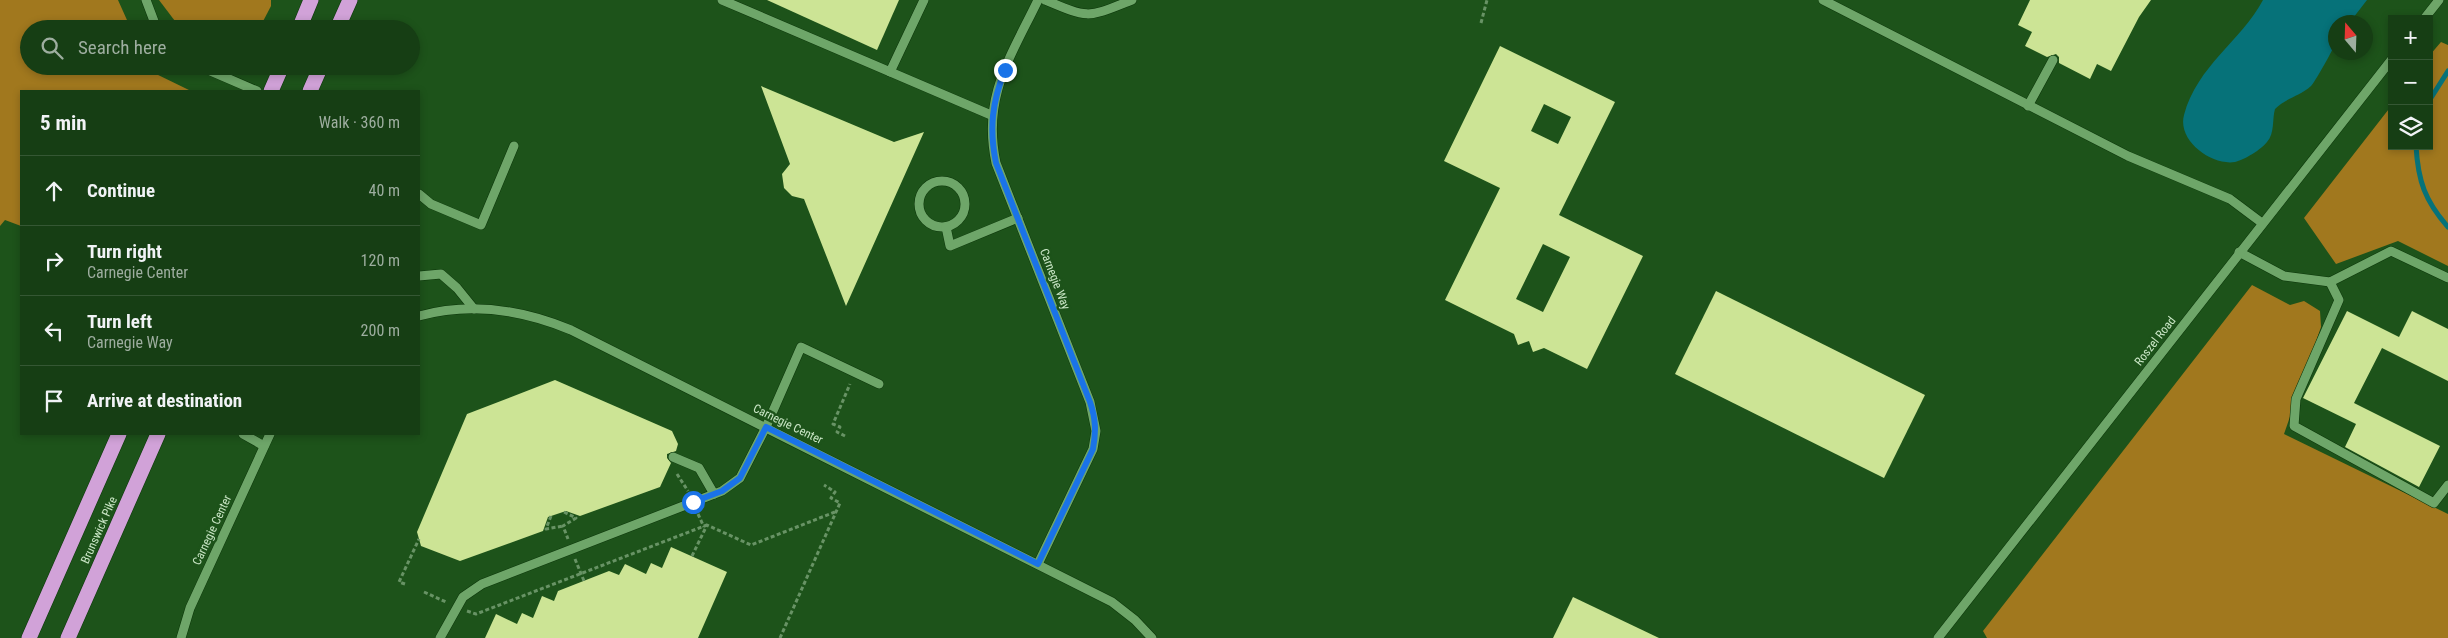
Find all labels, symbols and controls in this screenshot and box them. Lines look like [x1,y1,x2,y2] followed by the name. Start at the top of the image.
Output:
[2328,15,2373,60] north arrow
[2388,15,2433,150] map controls
[2388,15,2433,60] button: +
[20,20,420,75] search box
[38,34,66,62] icon: search
[78,36,166,59] text: Search here
[994,59,1017,82] route end
[2388,60,2433,105] button: −
[2388,105,2433,150] button: layers
[40,111,87,135] text: 5 min
[319,113,400,132] text: Walk · 360 m
[40,177,68,205] icon: ahead
[87,179,155,202] text: Continue
[368,181,400,200] text: 40 m
[87,240,162,263] text: Turn right
[1037,246,1073,312] street label: Carnegie Way
[40,247,68,275] icon: right
[361,251,400,270] text: 120 m
[87,263,188,282] text: Carnegie Center
[87,310,152,333] text: Turn left
[2132,314,2178,368] street label: Roszel Road
[40,317,68,345] icon: left
[361,321,400,340] text: 200 m
[87,333,173,352] text: Carnegie Way
[40,387,68,415] icon: arrive
[87,389,242,412] text: Arrive at destination
[751,401,825,447] street label: Carnegie Center
[682,491,705,514] route start
[190,492,234,567] street label: Carnegie Center
[78,494,120,566] street label: Brunswick Pike

